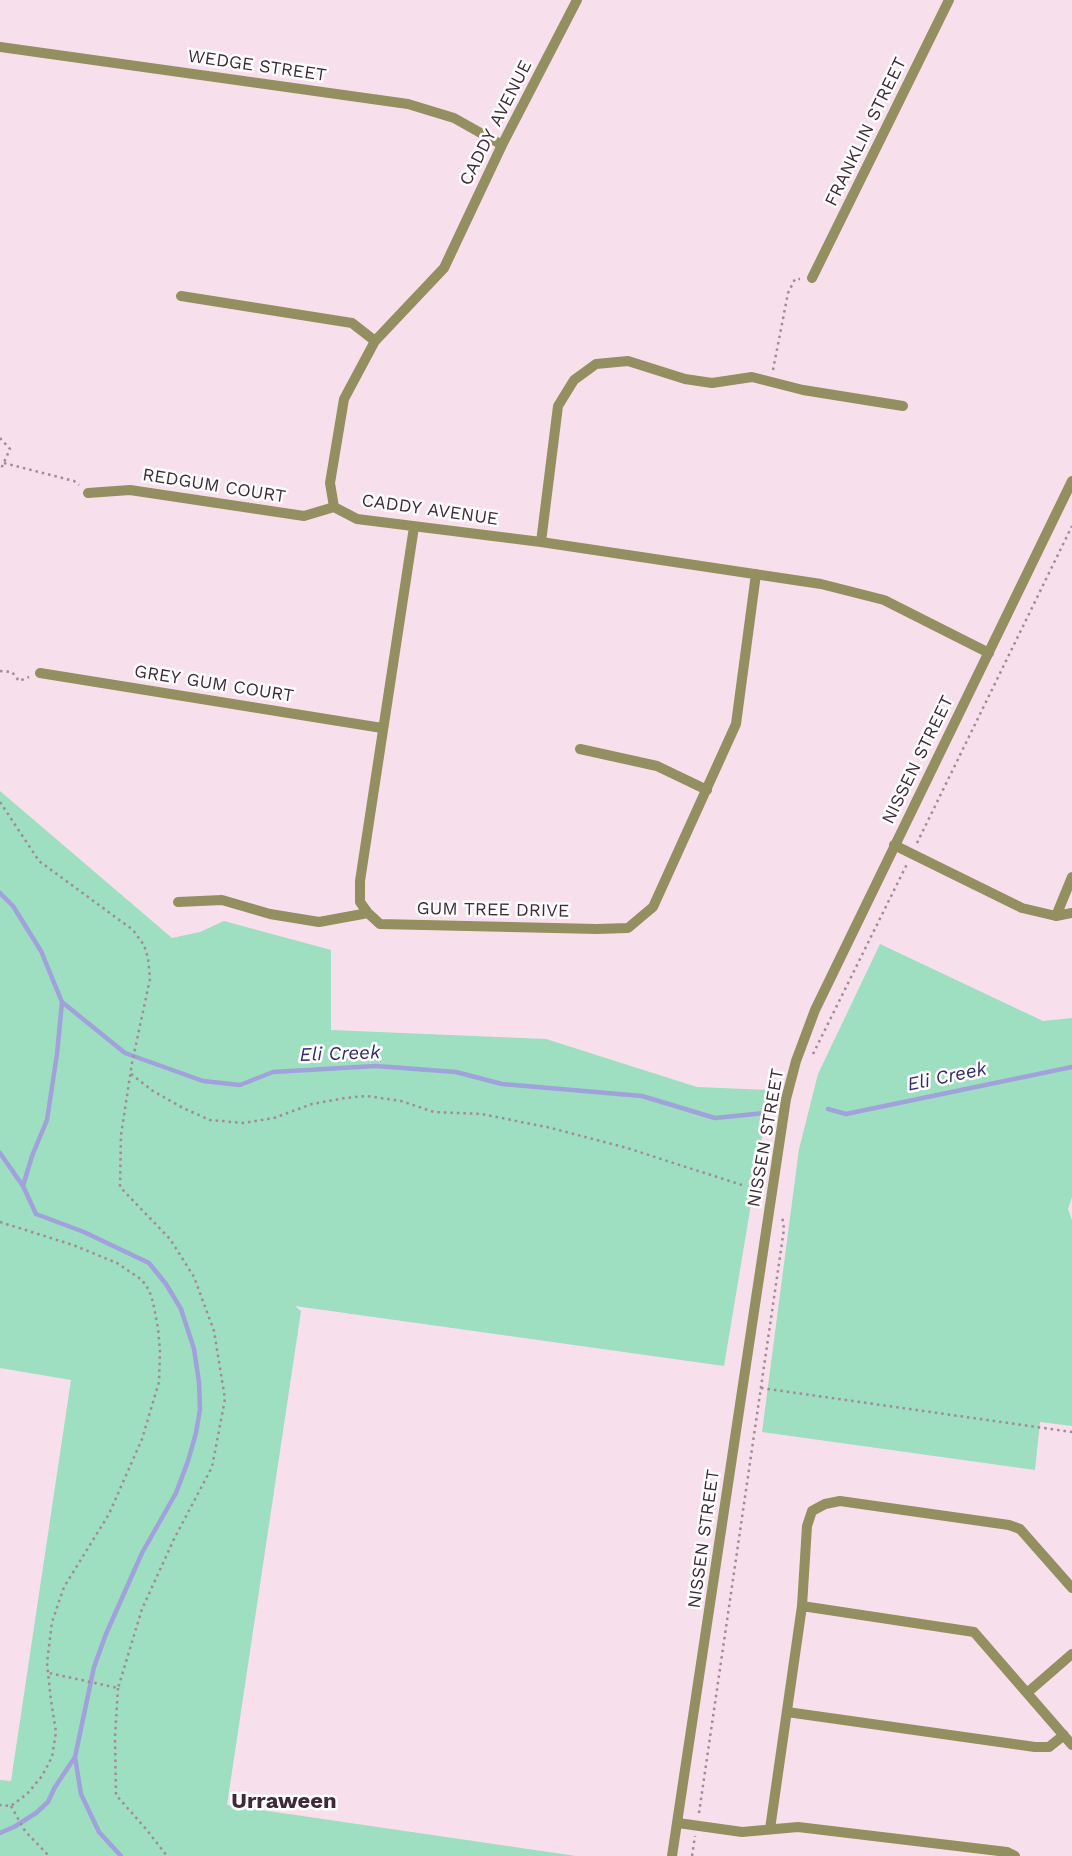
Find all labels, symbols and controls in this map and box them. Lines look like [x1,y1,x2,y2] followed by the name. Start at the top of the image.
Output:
[186,46,328,86] street label: WEDGE STREET
[821,54,911,210] street label: FRANKLIN STREET
[455,57,537,189] street label: CADDY AVENUE
[141,464,287,508] street label: REDGUM COURT
[360,490,500,530] street label: CADDY AVENUE
[133,661,295,707] street label: GREY GUM COURT
[878,692,958,828] street label: NISSEN STREET
[416,898,570,922] street label: GUM TREE DRIVE
[299,1041,381,1067] water label: Eli Creek
[905,1057,989,1097] water label: Eli Creek
[743,1067,789,1209] street label: NISSEN STREET
[684,1468,724,1610] street label: NISSEN STREET
[231,1789,337,1815] district label: Urraween

